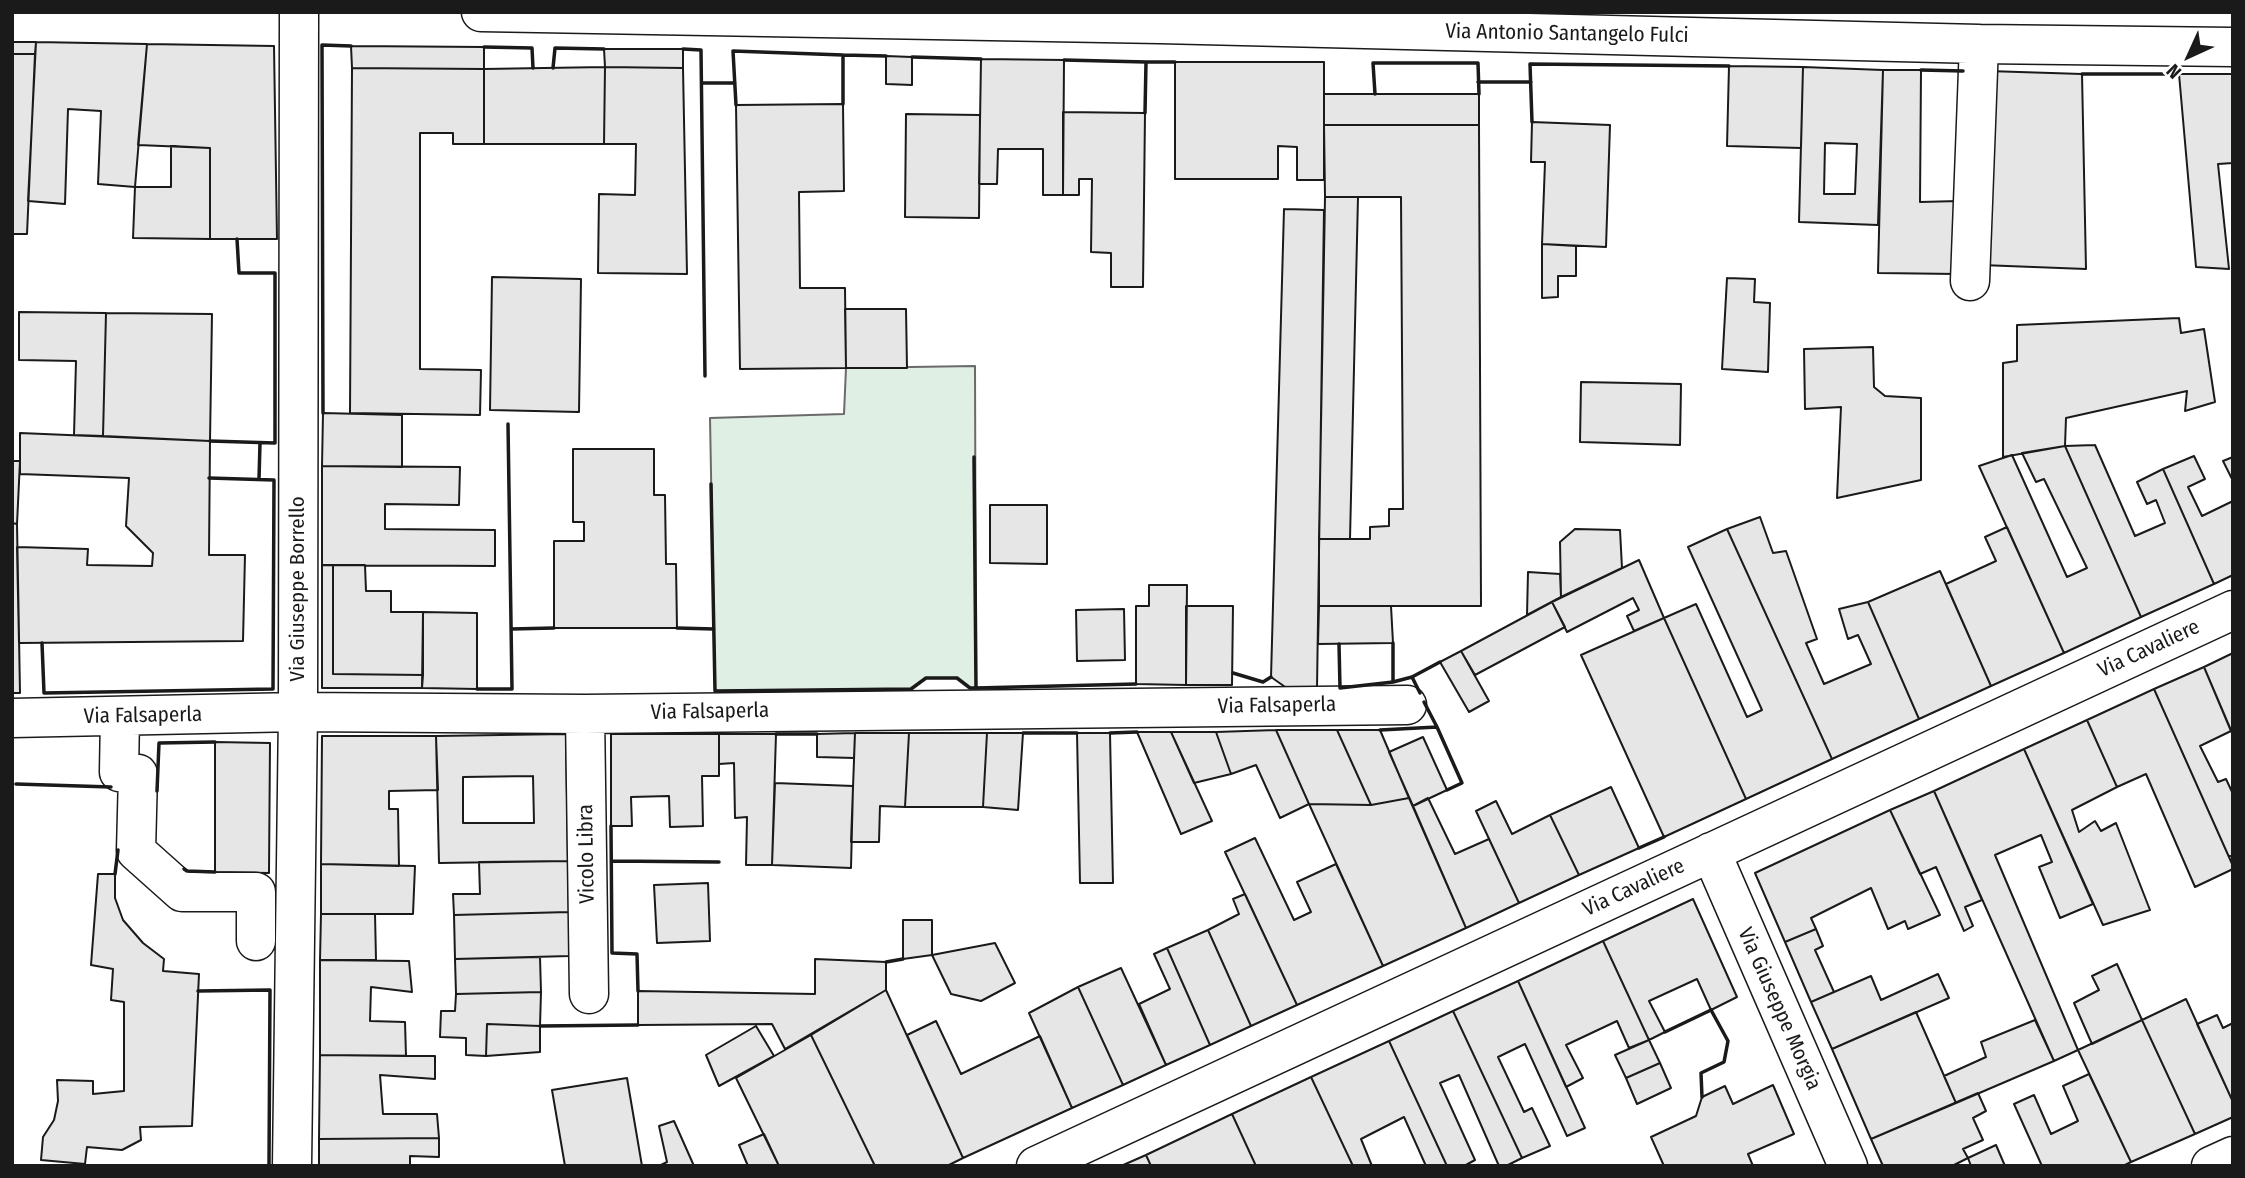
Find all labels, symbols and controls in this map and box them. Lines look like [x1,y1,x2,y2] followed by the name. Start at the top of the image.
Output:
[1445,19,1689,49] street label: Via Antonio Santangelo Fulci
[2154,21,2224,91] north arrow
[2162,59,2186,83] text: N
[285,496,311,682] street label: Via Giuseppe Borrello
[2094,615,2204,683] street label: Via Cavaliere
[1218,692,1336,720] street label: Via Falsaperla
[651,698,769,726] street label: Via Falsaperla
[84,702,202,730] street label: Via Falsaperla
[574,804,600,904] street label: Vicolo Libra
[1579,854,1689,922] street label: Via Cavaliere
[1732,924,1826,1094] street label: Via Giuseppe Morgia

